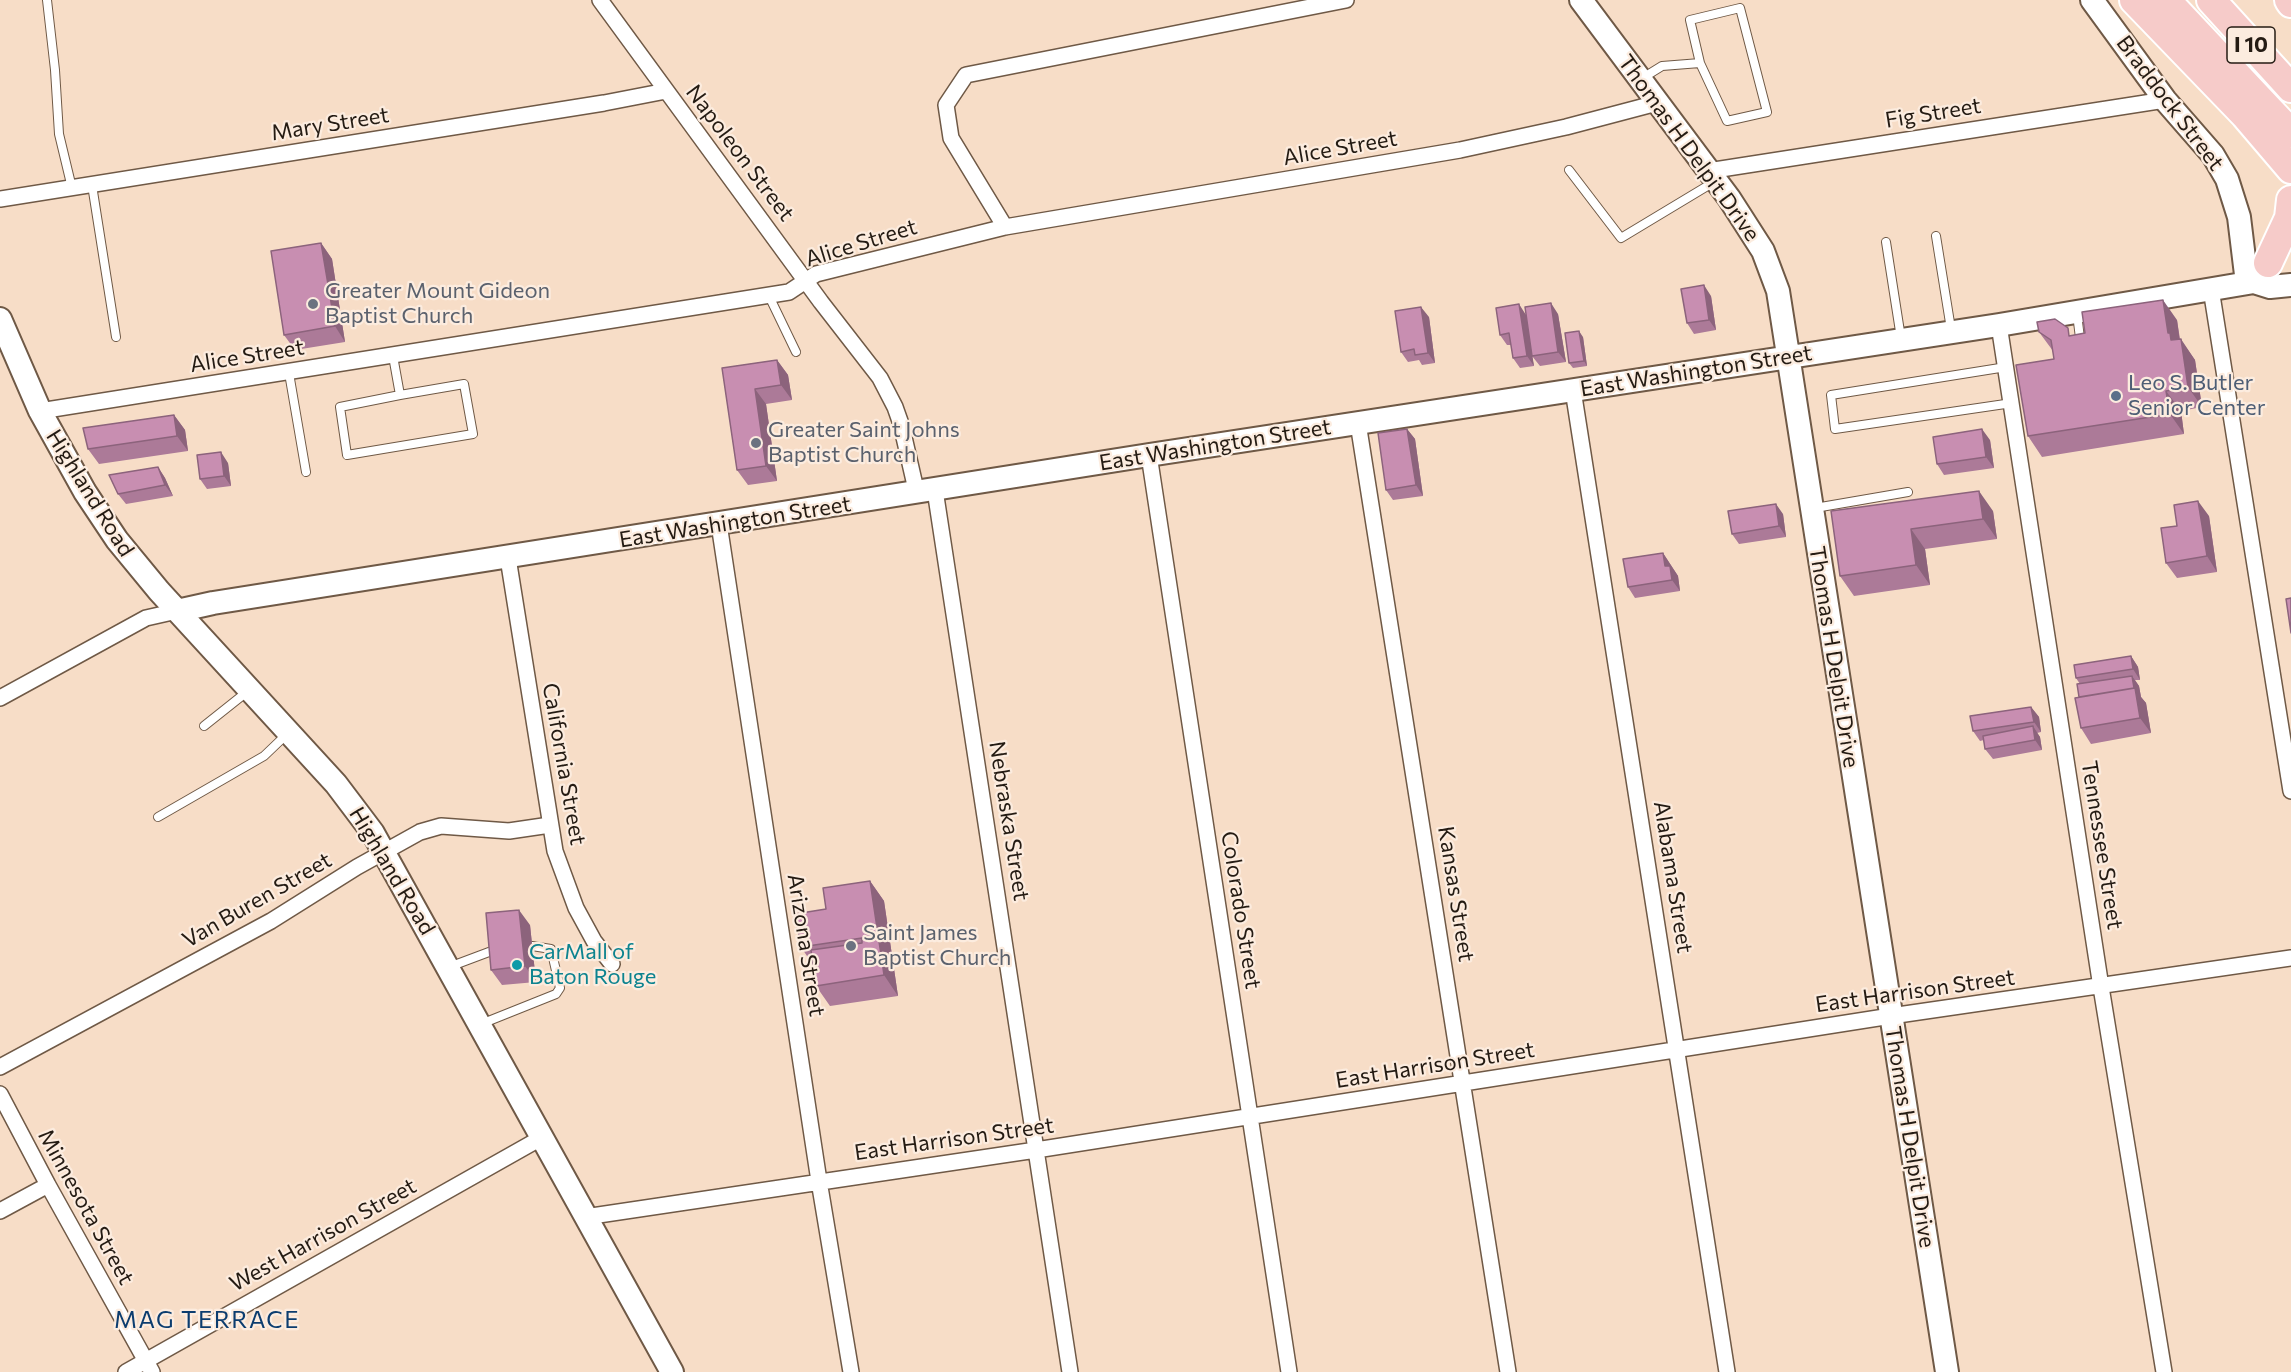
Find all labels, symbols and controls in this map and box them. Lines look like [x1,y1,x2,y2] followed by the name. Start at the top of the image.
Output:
[2227,27,2275,63] road number: I 10
[2111,30,2229,176] street label: Braddock Street
[1613,50,1765,246] street label: Thomas H Delpit Drive
[680,80,800,226] street label: Napoleon Street
[1883,92,1983,134] street label: Fig Street
[269,102,391,146] street label: Mary Street
[1281,125,1399,171] street label: Alice Street
[802,214,920,272] street label: Alice Street
[325,278,550,330] place label: Greater Mount Gideon Baptist Church
[306,297,320,311] marker: Greater Mount Gideon Baptist Church
[188,334,306,378] street label: Alice Street
[1578,340,1814,402] street label: East Washington Street
[2128,370,2265,422] place label: Leo S. Butler Senior Center
[2109,389,2123,403] marker: Leo S. Butler Senior Center
[1097,414,1333,476] street label: East Washington Street
[768,417,960,469] place label: Greater Saint Johns Baptist Church
[40,425,140,561] street label: Highland Road
[749,436,763,450] marker: Greater Saint Johns Baptist Church
[617,491,853,553] street label: East Washington Street
[1803,544,1865,770] street label: Thomas H Delpit Drive
[537,681,591,847] street label: California Street
[983,739,1035,903] street label: Nebraska Street
[2076,759,2128,931] street label: Tennessee Street
[1648,799,1698,955] street label: Alabama Street
[343,802,441,940] street label: Highland Road
[1432,824,1480,964] street label: Kansas Street
[1216,829,1266,991] street label: Colorado Street
[178,847,336,953] street label: Van Buren Street
[782,872,830,1018] street label: Arizona Street
[863,920,1011,972] place label: Saint James Baptist Church
[529,939,656,990] place label: CarMall of Baton Rouge
[844,939,858,953] marker: Saint James Baptist Church
[510,958,524,972] marker: CarMall of Baton Rouge
[1814,964,2016,1018] street label: East Harrison Street
[1879,1024,1941,1250] street label: Thomas H Delpit Drive
[1334,1036,1536,1094] street label: East Harrison Street
[853,1112,1055,1166] street label: East Harrison Street
[32,1125,140,1289] street label: Minnesota Street
[225,1173,421,1297] street label: West Harrison Street
[114,1306,300,1334] district label: MAG TERRACE

